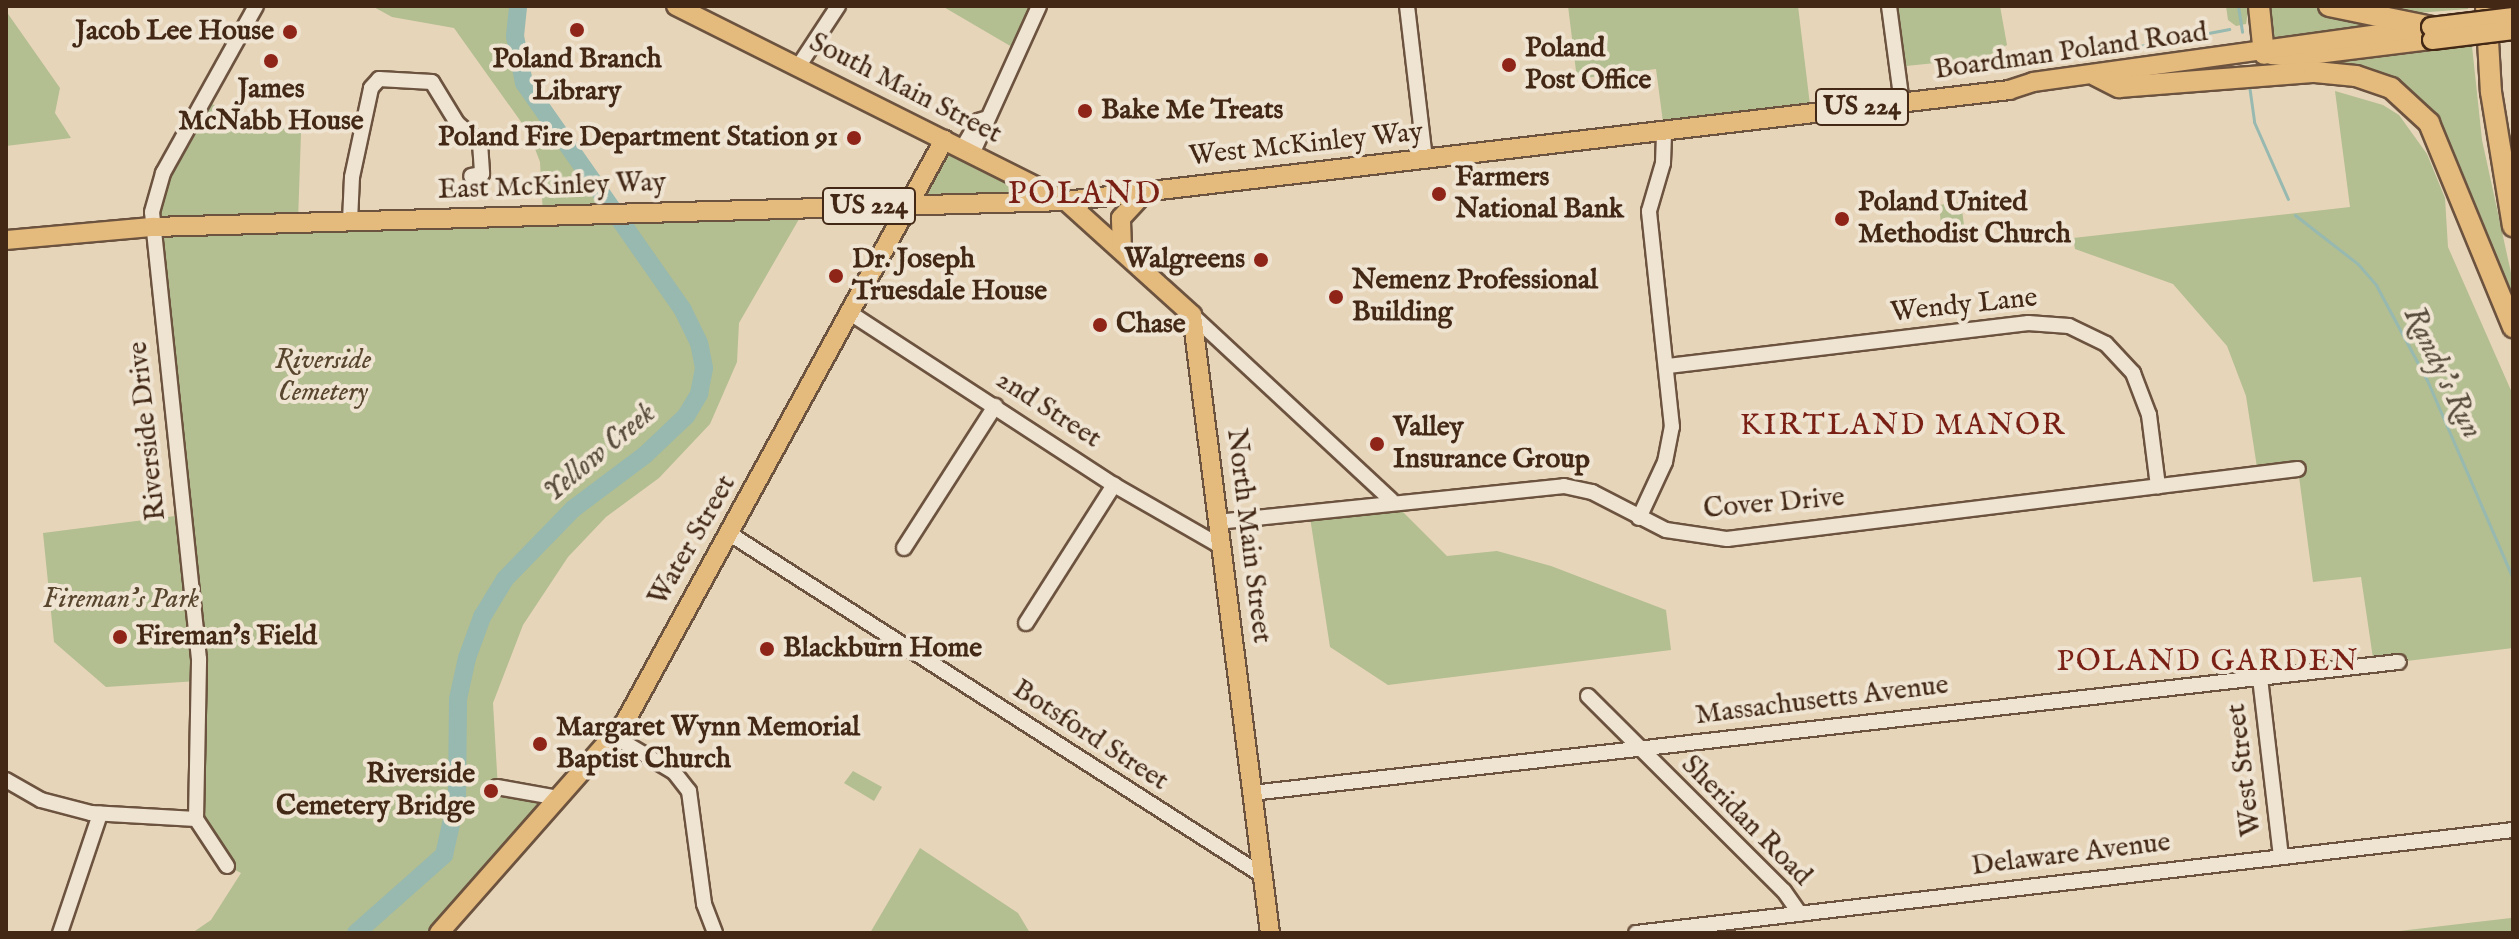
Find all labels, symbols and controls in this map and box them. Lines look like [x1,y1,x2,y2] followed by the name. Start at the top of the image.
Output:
[75,15,274,49] place label: Jacob Lee House
[1932,16,2210,88] street label: Boardman Poland Road
[568,21,586,39] marker: Poland Branch Library
[281,23,299,41] marker: Jacob Lee House
[803,26,1007,152] street label: South Main Street
[1525,32,1651,98] place label: Poland Post Office
[492,43,662,109] place label: Poland Branch Library
[262,52,280,70] marker: James McNabb House
[1500,56,1518,74] marker: Poland Post Office
[178,73,364,139] place label: James McNabb House
[1814,85,1910,129] road number: US 224
[1101,94,1283,128] place label: Bake Me Treats
[1076,102,1094,120] marker: Bake Me Treats
[1187,116,1425,174] street label: West McKinley Way
[438,121,838,155] place label: Poland Fire Department Station 91
[845,129,863,147] marker: Poland Fire Department Station 91
[1455,161,1624,227] place label: Farmers National Bank
[437,166,667,208] street label: East McKinley Way
[1008,176,1162,214] district label: POLAND
[821,184,917,228] road number: US 224
[1430,185,1448,203] marker: Farmers National Bank
[1858,186,2071,252] place label: Poland United Methodist Church
[1833,210,1851,228] marker: Poland United Methodist Church
[852,243,1047,309] place label: Dr. Joseph Truesdale House
[1124,243,1245,277] place label: Walgreens
[1252,251,1270,269] marker: Walgreens
[1352,264,1598,330] place label: Nemenz Professional Building
[827,267,845,285] marker: Dr. Joseph Truesdale House
[1889,282,2039,330] street label: Wendy Lane
[1327,288,1345,306] marker: Nemenz Professional Building
[2395,301,2489,445] water label: Randy's Run
[1116,308,1186,342] place label: Chase
[1091,316,1109,334] marker: Chase
[122,340,174,522] street label: Riverside Drive
[275,344,371,410] park label: Riverside Cemetery
[989,364,1107,456] street label: 2nd Street
[537,396,663,510] water label: Yellow Creek
[1740,408,2066,444] district label: KIRTLAND MANOR
[1393,411,1590,477] place label: Valley Insurance Group
[1218,427,1278,645] street label: North Main Street
[1368,435,1386,453] marker: Valley Insurance Group
[642,470,744,612] street label: Water Street
[1702,481,1846,527] street label: Cover Drive
[43,583,199,617] park label: Fireman's Park
[136,620,317,654] place label: Fireman's Field
[111,628,129,646] marker: Fireman's Field
[783,632,982,666] place label: Blackburn Home
[758,640,776,658] marker: Blackburn Home
[2056,644,2360,680] district label: POLAND GARDEN
[1693,669,1951,733] street label: Massachusetts Avenue
[1006,673,1174,799] street label: Botsford Street
[2220,702,2270,838] street label: West Street
[556,711,860,777] place label: Margaret Wynn Memorial Baptist Church
[531,735,549,753] marker: Margaret Wynn Memorial Baptist Church
[1674,749,1818,893] street label: Sheridan Road
[276,758,475,824] place label: Riverside Cemetery Bridge
[482,782,500,800] marker: Riverside Cemetery Bridge
[1970,826,2172,884] street label: Delaware Avenue

